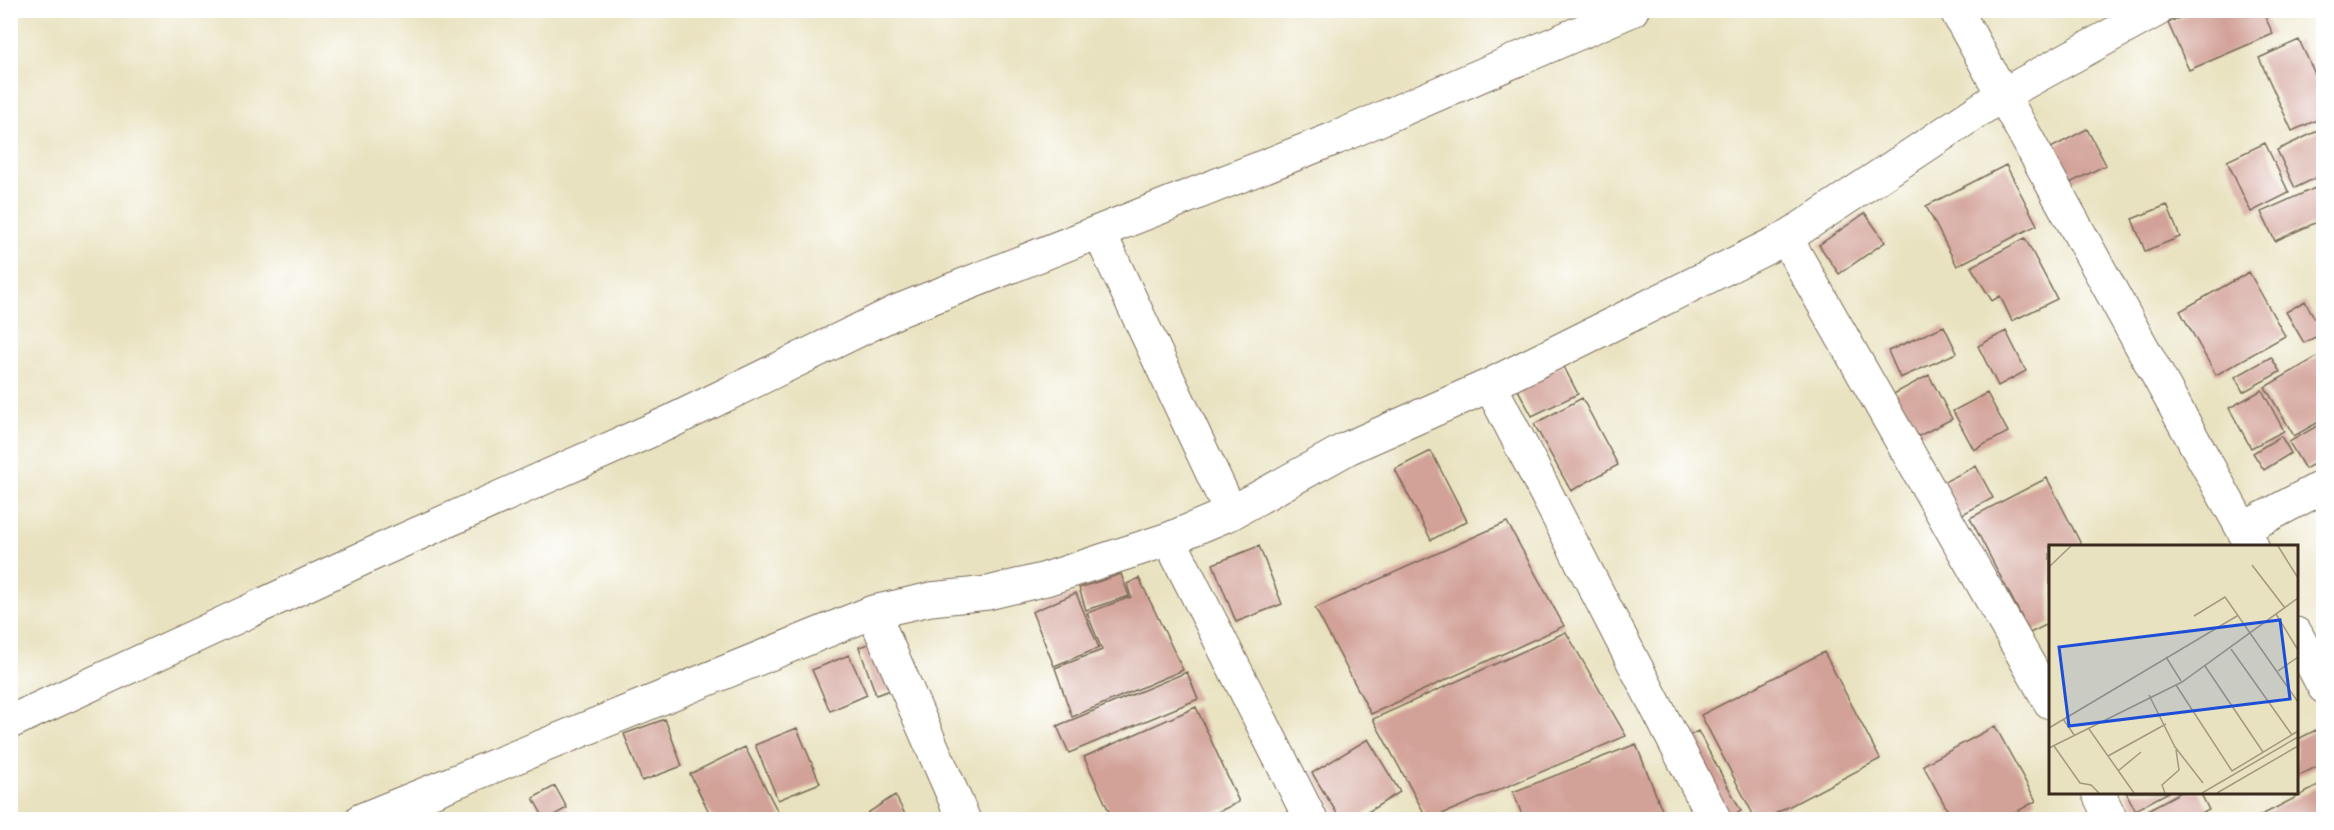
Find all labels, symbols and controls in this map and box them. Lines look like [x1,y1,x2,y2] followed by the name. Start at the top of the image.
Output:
[2049,545,2298,794] inset map

